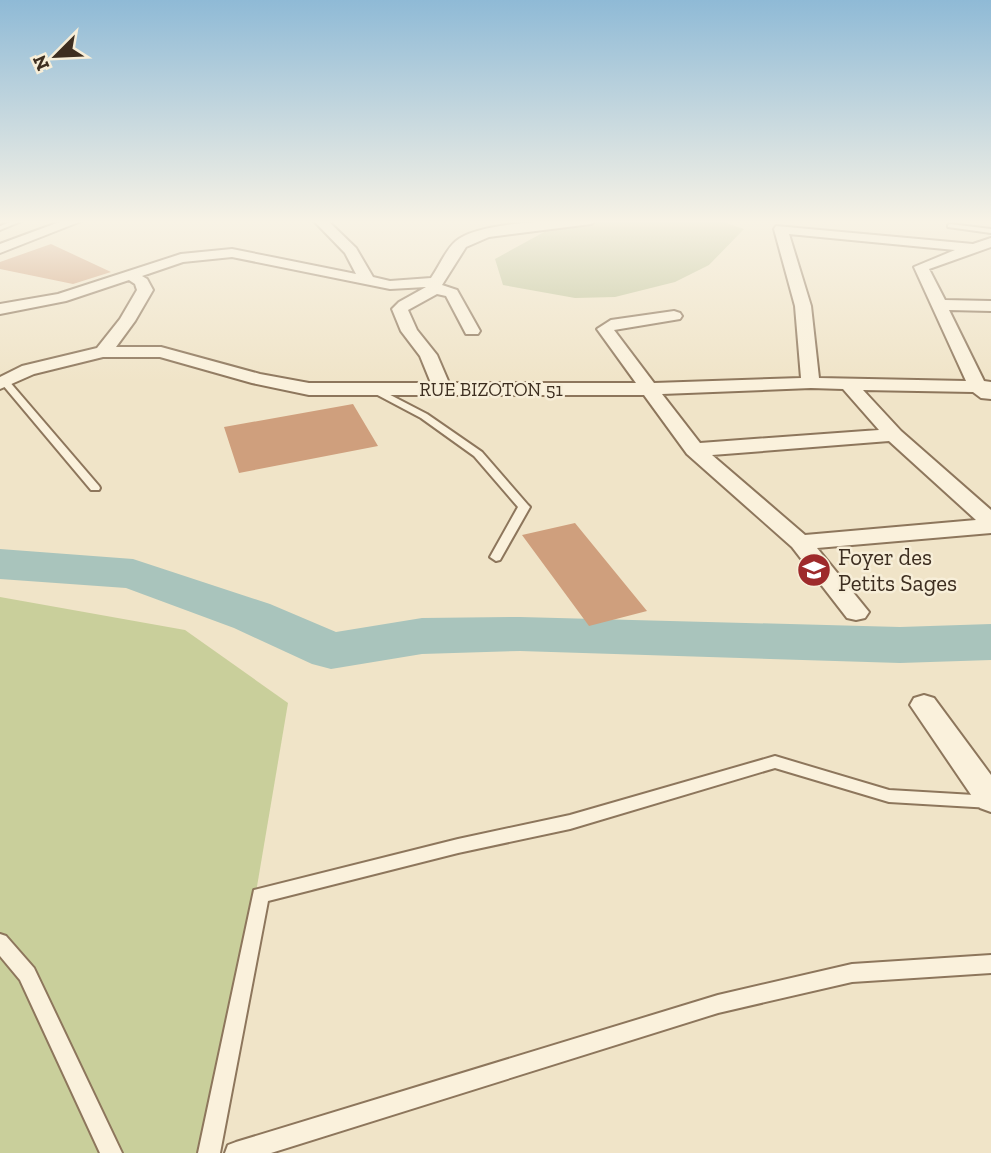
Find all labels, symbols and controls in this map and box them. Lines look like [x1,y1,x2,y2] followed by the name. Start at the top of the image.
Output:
[21,21,91,91] north arrow
[27,51,54,74] text: N
[419,378,563,401] street label: RUE BIZOTON 51
[838,543,957,597] place label: Foyer des Petits Sages
[795,551,833,589] school or university icon: Foyer des Petits Sages

